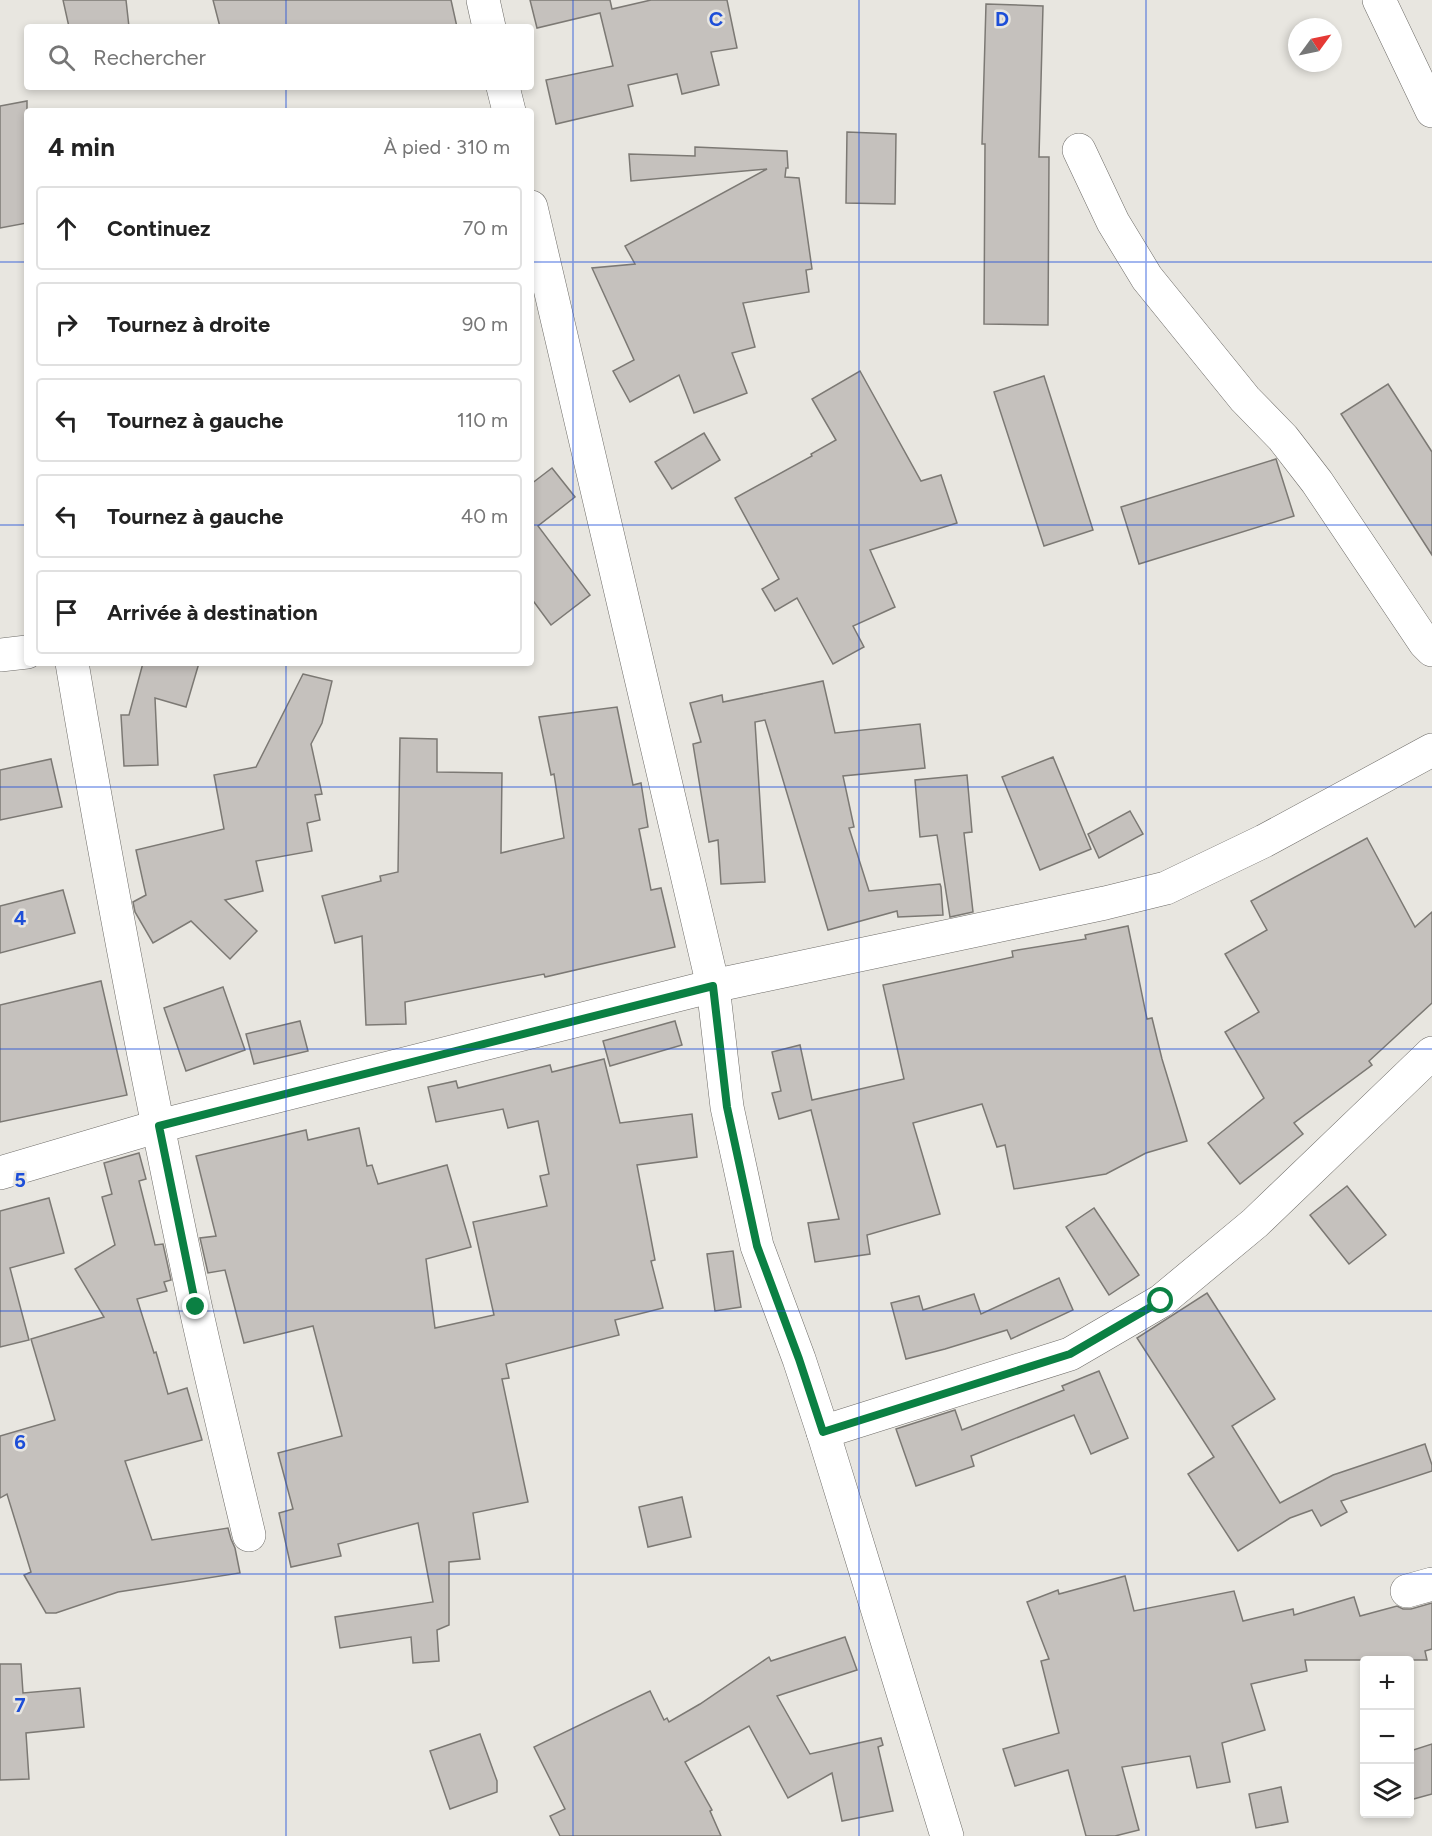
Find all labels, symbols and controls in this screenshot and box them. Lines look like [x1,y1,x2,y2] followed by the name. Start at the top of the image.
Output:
[709,7,723,31] text: C
[995,7,1009,31] text: D
[1288,18,1342,72] north arrow
[24,24,534,90] search box
[45,41,78,74] icon: search
[93,44,206,71] text: Rechercher
[48,131,115,163] text: 4 min
[384,135,510,159] text: À pied · 310 m
[50,212,83,245] icon: ahead
[107,215,211,242] text: Continuez
[462,216,508,240] text: 70 m
[50,308,83,341] icon: right
[107,311,270,338] text: Tournez à droite
[462,312,508,336] text: 90 m
[50,404,83,437] icon: left
[107,407,283,434] text: Tournez à gauche
[457,408,508,432] text: 110 m
[50,500,83,533] icon: left
[107,503,283,530] text: Tournez à gauche
[461,504,508,528] text: 40 m
[50,596,83,629] icon: arrive
[107,599,318,626] text: Arrivée à destination
[14,906,27,930] text: 4
[14,1168,26,1192] text: 5
[1147,1287,1173,1313] route start
[182,1293,208,1319] route end
[14,1430,26,1454] text: 6
[1360,1656,1414,1818] map controls
[1360,1656,1414,1710] button: +
[14,1693,26,1717] text: 7
[1360,1710,1414,1764] button: −
[1360,1764,1414,1818] button: layers

